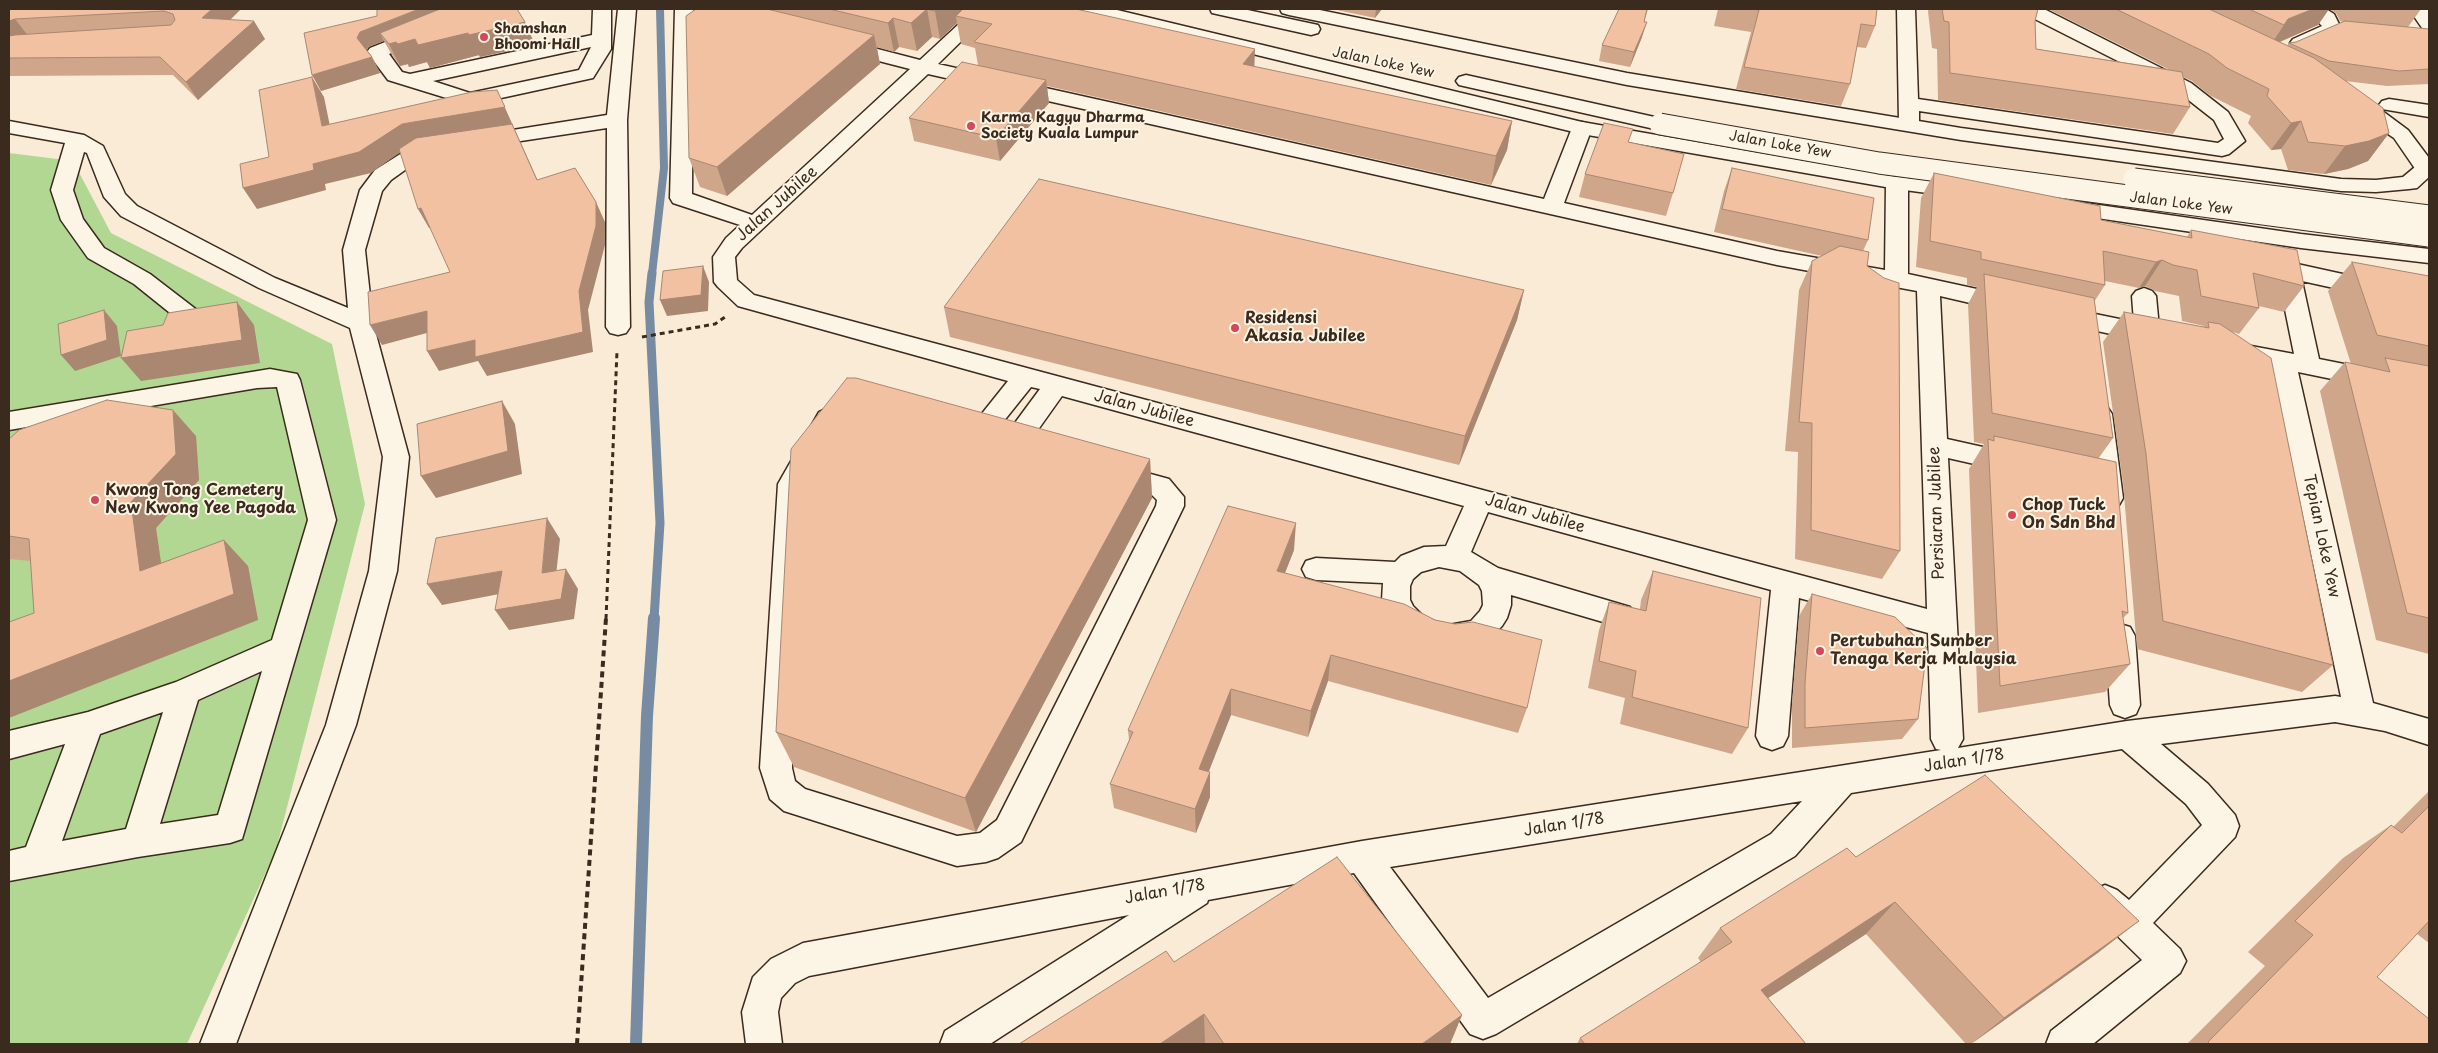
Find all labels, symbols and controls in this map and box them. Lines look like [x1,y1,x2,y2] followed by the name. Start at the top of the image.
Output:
[494,21,580,54] place label: Shamshan Bhoomi Hall
[478,31,490,43] marker: Shamshan Bhoomi Hall
[1331,44,1435,82] street label: Jalan Loke Yew
[981,110,1145,142] place label: Karma Kagyu Dharma Society Kuala Lumpur
[965,120,977,132] marker: Karma Kagyu Dharma Society Kuala Lumpur
[1728,128,1832,162] street label: Jalan Loke Yew
[732,162,822,246] street label: Jalan Jubilee
[2129,189,2233,219] street label: Jalan Loke Yew
[1245,309,1365,347] place label: Residensi Akasia Jubilee
[1229,322,1241,334] marker: Residensi Akasia Jubilee
[1092,386,1196,432] street label: Jalan Jubilee
[1925,446,1949,580] street label: Persiaran Jubilee
[2299,473,2343,599] street label: Tepian Loke Yew
[105,481,296,519] place label: Kwong Tong Cemetery New Kwong Yee Pagoda
[1483,491,1587,537] street label: Jalan Jubilee
[89,494,101,506] marker: Kwong Tong Cemetery New Kwong Yee Pagoda
[2022,496,2115,534] place label: Chop Tuck On Sdn Bhd
[2006,509,2018,521] marker: Chop Tuck On Sdn Bhd
[1830,632,2017,670] place label: Pertubuhan Sumber Tenaga Kerja Malaysia
[1814,645,1826,657] marker: Pertubuhan Sumber Tenaga Kerja Malaysia
[1922,745,2006,777] street label: Jalan 1/78
[1522,809,1606,841] street label: Jalan 1/78
[1123,875,1207,909] street label: Jalan 1/78

